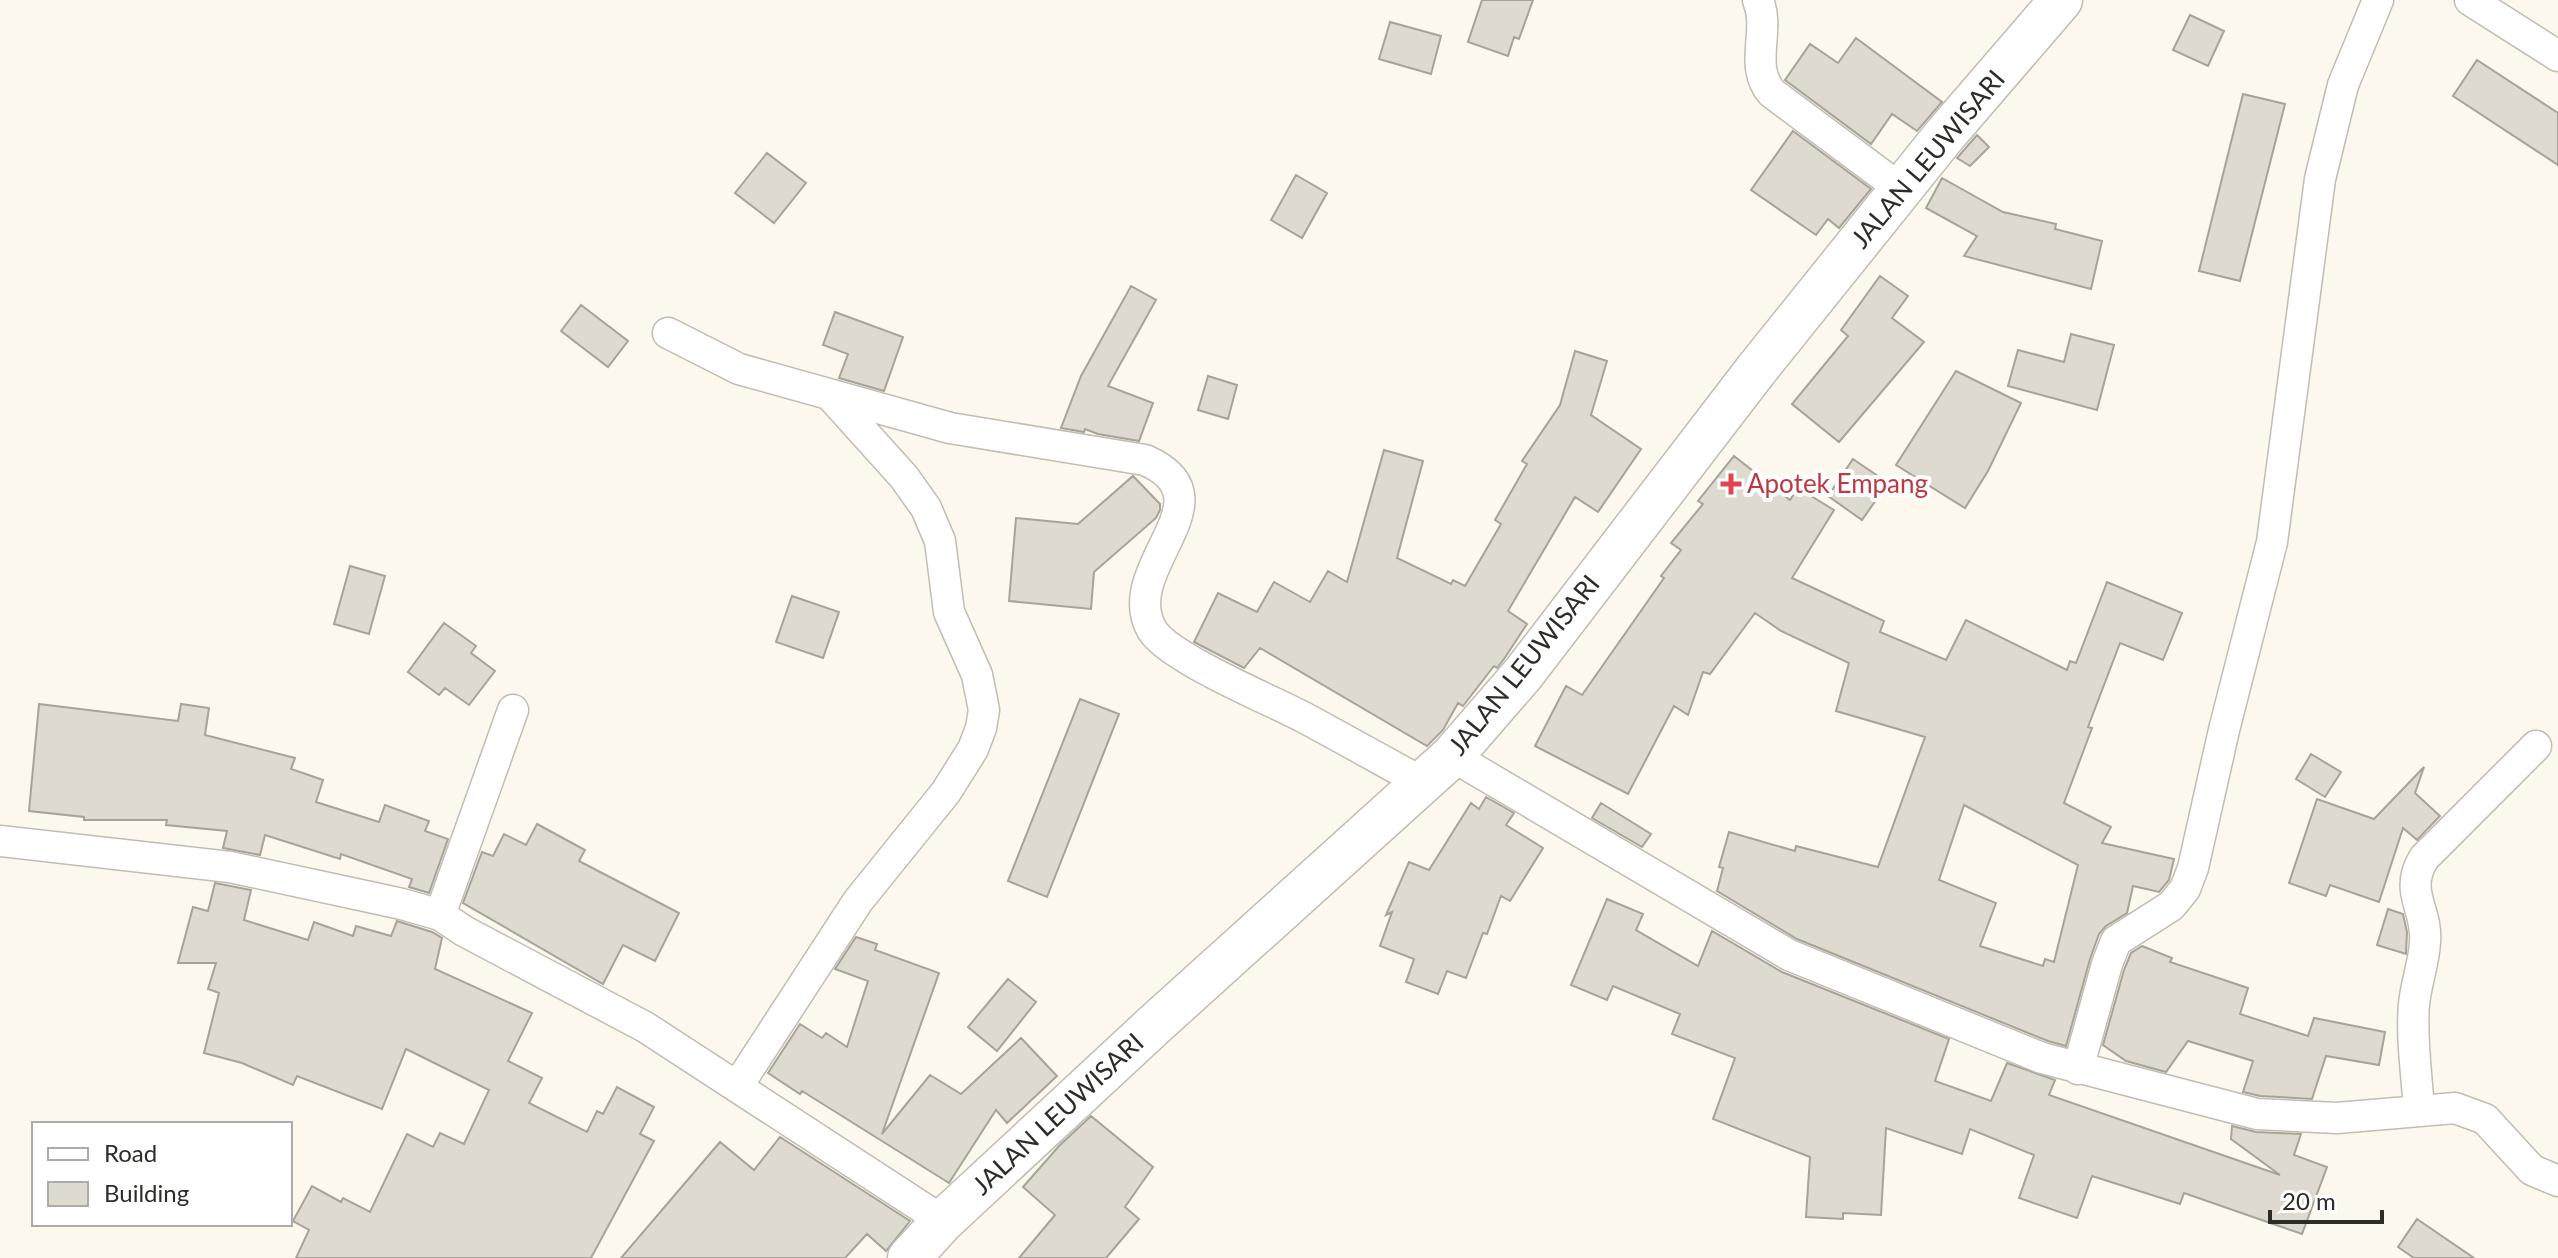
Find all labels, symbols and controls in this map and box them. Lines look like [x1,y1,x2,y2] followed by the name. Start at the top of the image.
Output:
[1843,63,2011,254] street label: JALAN LEUWISARI
[1747,467,1928,499] place label: Apotek Empang
[1722,475,1740,493] marker: Apotek Empang
[1441,568,1606,761] street label: JALAN LEUWISARI
[965,1026,1150,1201] street label: JALAN LEUWISARI
[32,1122,292,1226] legend
[104,1138,157,1167] text: Road
[2270,1174,2382,1224] scale bar
[104,1178,189,1207] text: Building
[2282,1186,2336,1215] text: 20 m

